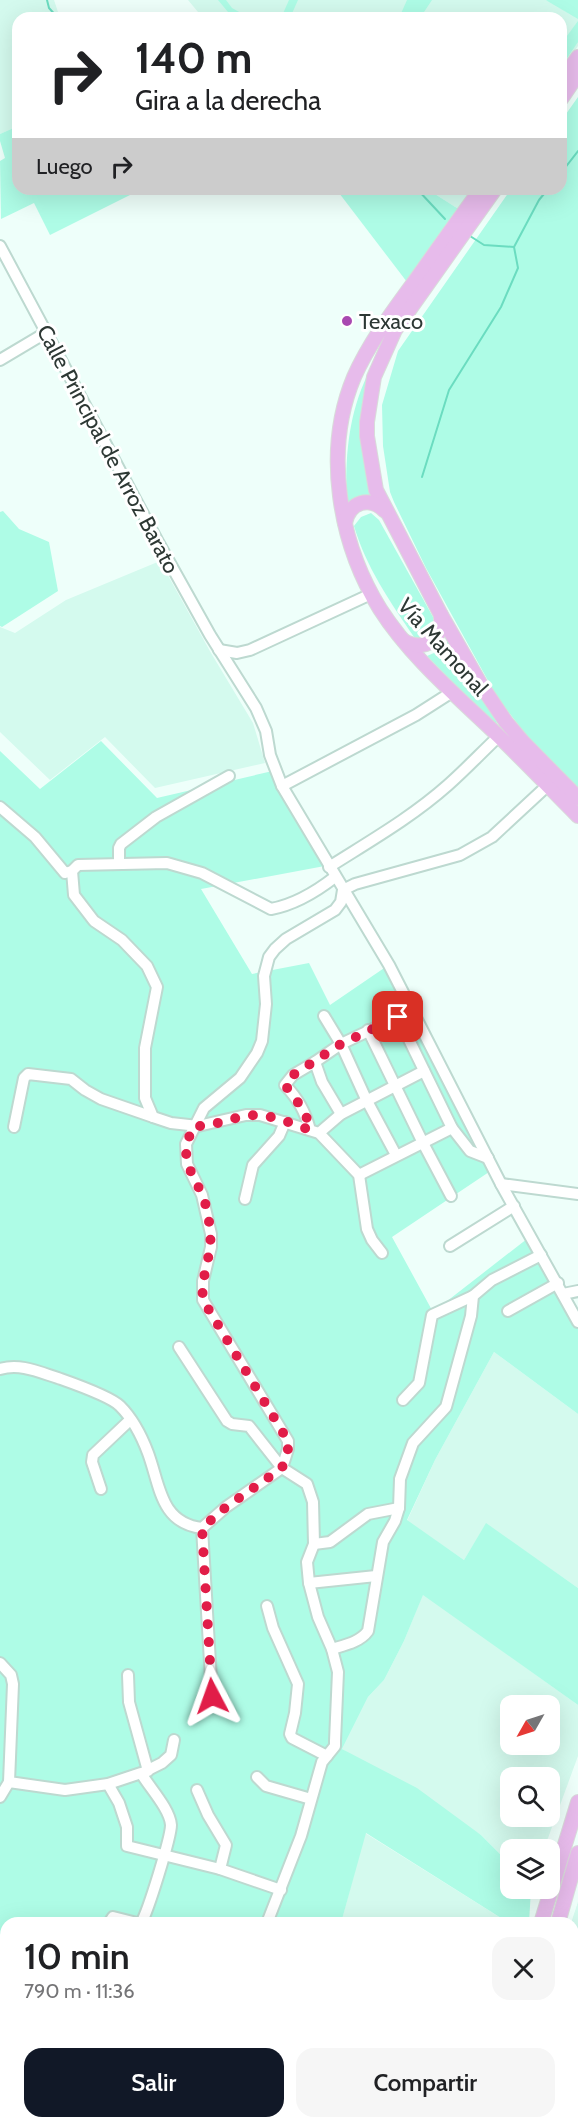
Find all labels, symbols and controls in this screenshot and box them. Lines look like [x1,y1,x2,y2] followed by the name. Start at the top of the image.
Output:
[135,32,252,84] text: 140 m
[36,36,114,114] icon: right
[135,84,321,117] text: Gira a la derecha
[105,150,138,183] icon: right
[36,153,93,180] text: Luego
[359,308,423,335] place label: Texaco
[340,314,354,328] marker: Texaco
[31,320,185,578] street label: Calle Principal de Arroz Barato
[392,593,494,702] street label: Vía Mamonal
[372,991,423,1042] pin
[381,1000,414,1033] icon: arrive
[180,1664,244,1728] position arrow
[500,1695,560,1755] north arrow
[500,1695,560,1899] map controls
[500,1767,560,1827] button: search
[500,1839,560,1899] button: layers
[24,1934,130,1978] text: 10 min
[492,1937,555,2000] button: close
[24,1979,135,2003] text: 790 m · 11:36
[24,2048,284,2117] button: Salir
[296,2048,555,2117] button: Compartir

